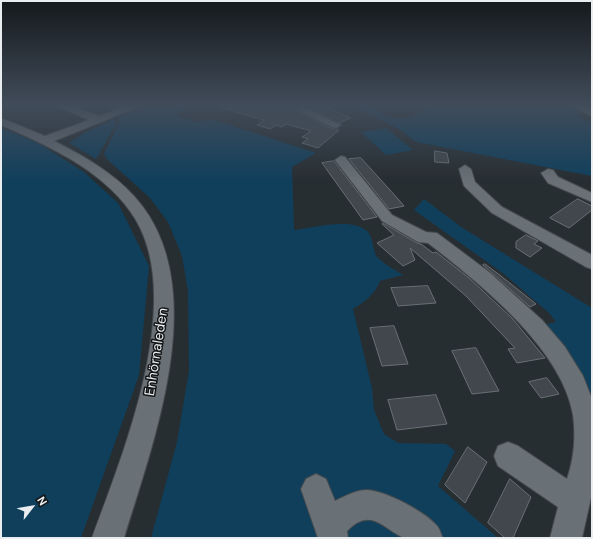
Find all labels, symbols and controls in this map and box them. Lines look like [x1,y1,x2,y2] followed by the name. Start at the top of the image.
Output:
[142,307,172,397] street label: Enhörnaleden
[12,487,52,527] north arrow
[34,494,50,508] text: N

